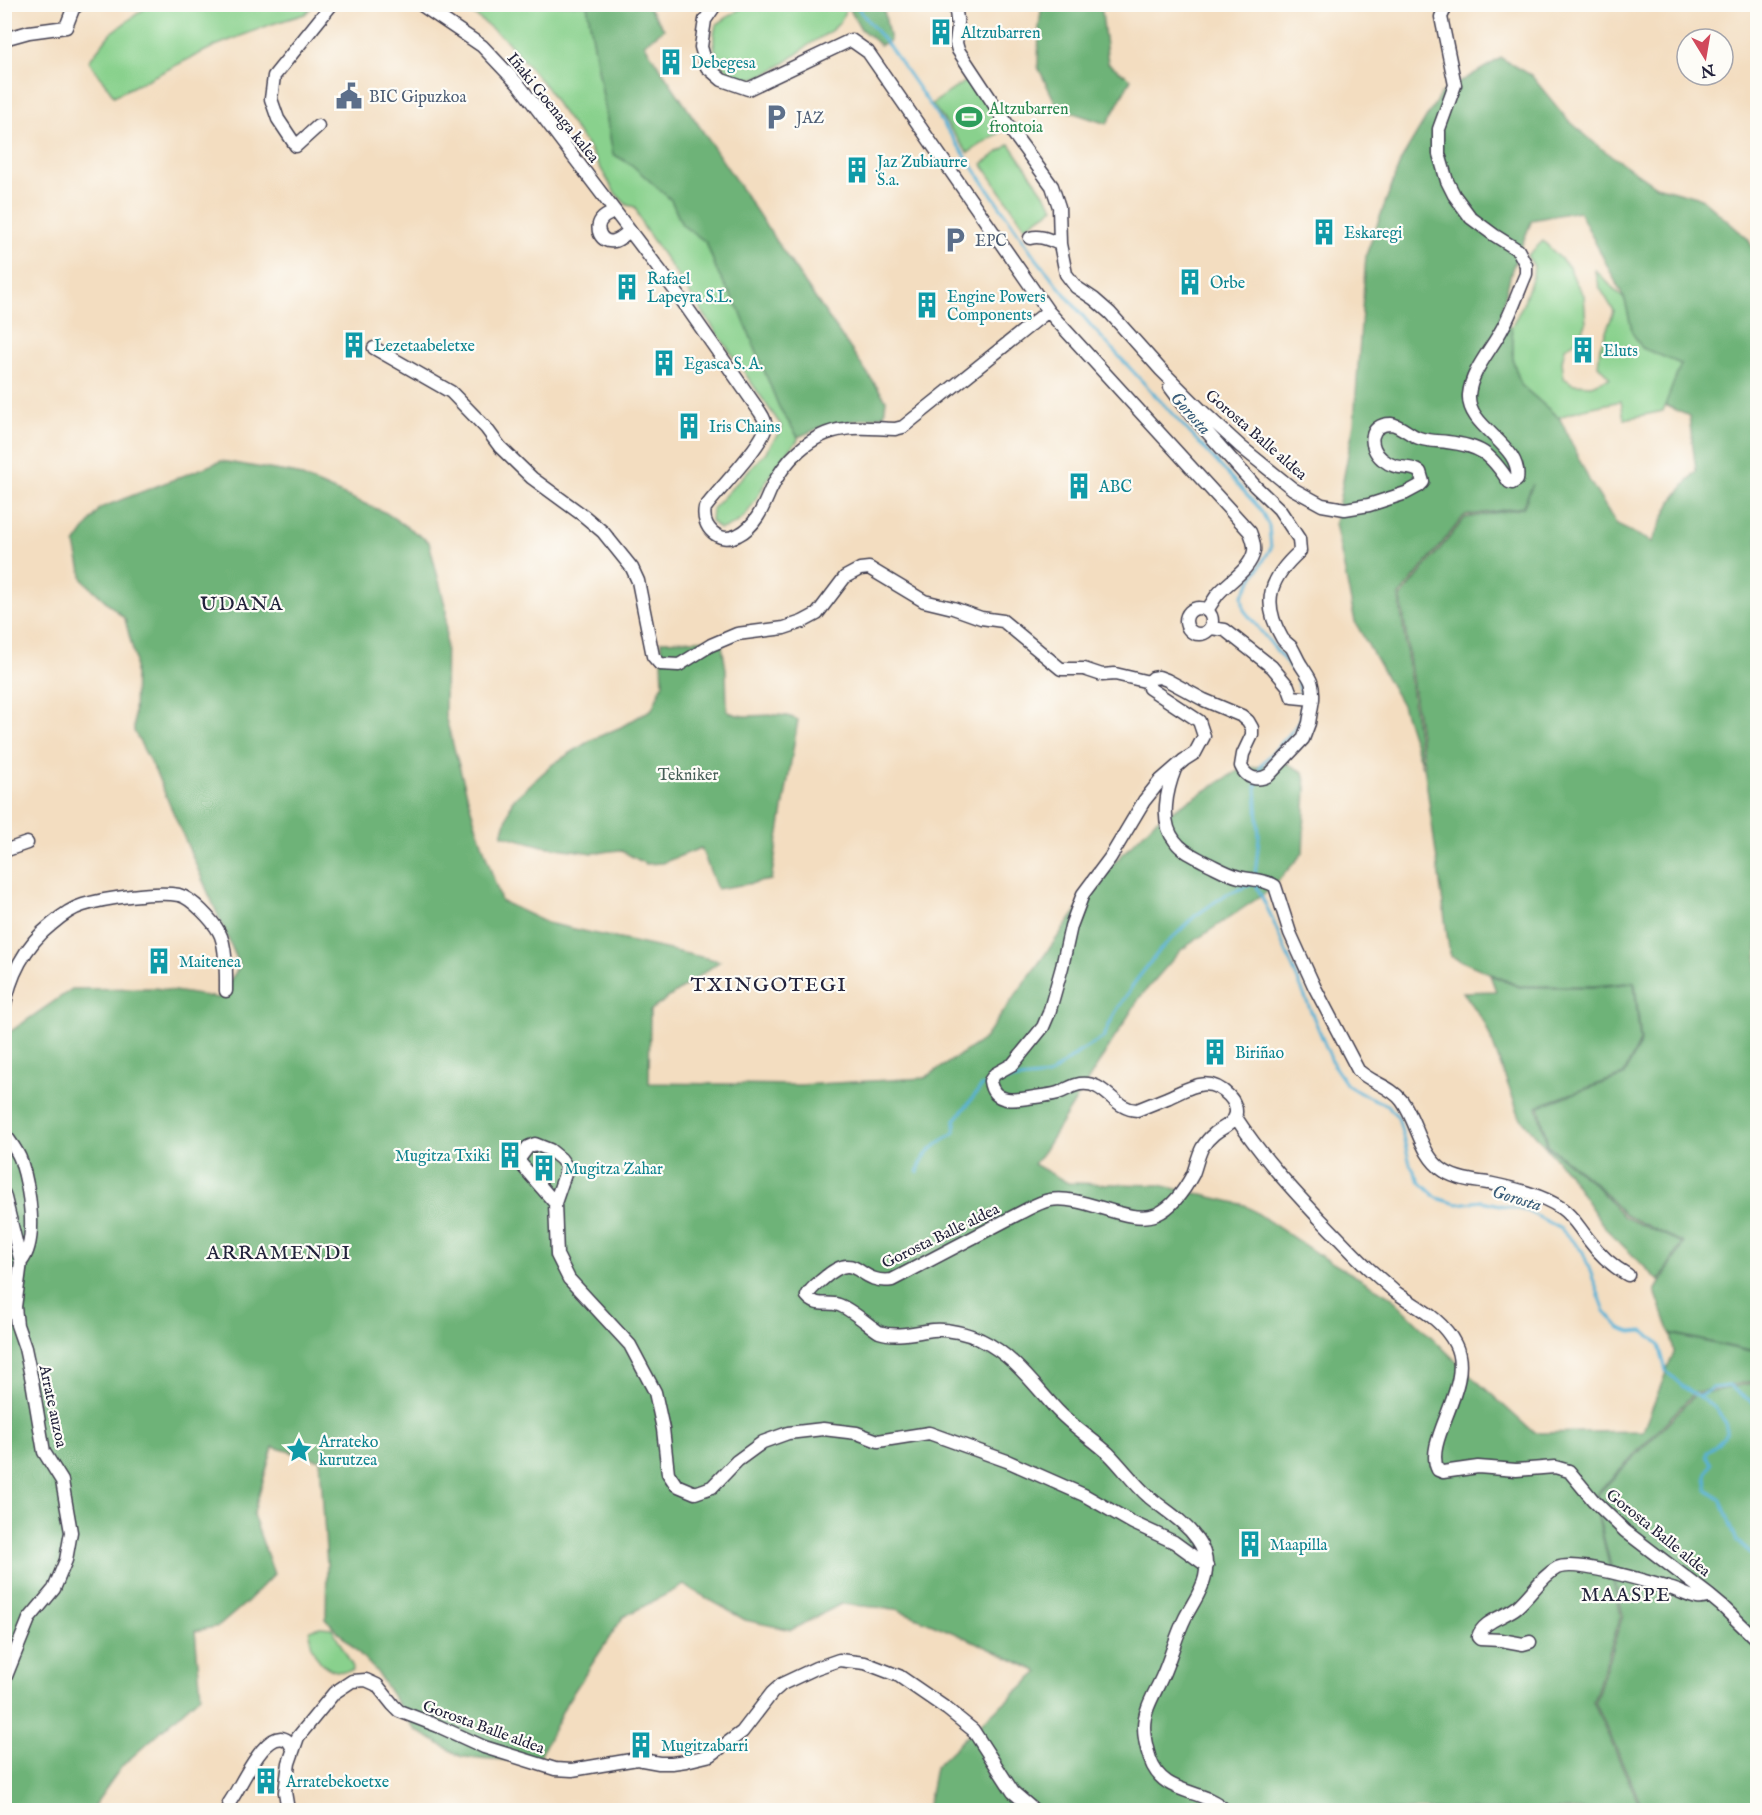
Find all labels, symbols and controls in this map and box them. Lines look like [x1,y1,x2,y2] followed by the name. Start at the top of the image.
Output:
[926,17,956,47] building icon: Altzubarren
[960,24,1041,44] place label: Altzubarren
[1675,27,1735,87] north arrow
[656,47,686,77] building icon: Debegesa
[502,49,603,167] street label: Iñaki Goenaga kalea
[691,54,756,74] place label: Debegesa
[1699,58,1717,81] text: N
[334,81,364,111] public building icon: BIC Gipuzkoa
[369,88,466,108] place label: BIC Gipuzkoa
[988,100,1069,138] place label: Altzubarren frontoia
[761,102,791,132] parking icon: JAZ
[954,102,984,132] sports icon: Altzubarren frontoia
[794,109,824,129] place label: JAZ
[875,153,968,191] place label: Jaz Zubiaurre S.a.
[842,155,872,185] building icon: Jaz Zubiaurre S.a.
[1309,217,1339,247] building icon: Eskaregi
[1344,224,1402,244] place label: Eskaregi
[940,225,970,255] parking icon: EPC
[975,232,1007,252] place label: EPC
[1175,267,1205,297] building icon: Orbe
[647,270,732,308] place label: Rafael Lapeyra S.L.
[612,272,642,302] building icon: Rafael Lapeyra S.L.
[1210,274,1245,294] place label: Orbe
[947,288,1046,326] place label: Engine Powers Components
[912,290,942,320] building icon: Engine Powers Components
[339,330,369,360] building icon: Lezetaabeletxe
[1568,335,1598,365] building icon: Eluts
[374,337,475,357] place label: Lezetaabeletxe
[1603,342,1638,362] place label: Eluts
[649,348,679,378] building icon: Egasca S. A.
[684,355,763,375] place label: Egasca S. A.
[1201,386,1311,485] street label: Gorosta Balle aldea
[1164,388,1215,440] water label: Gorosta
[674,411,704,441] building icon: Iris Chains
[709,418,781,438] place label: Iris Chains
[1064,471,1094,501] building icon: ABC
[1098,478,1132,498] place label: ABC
[200,592,284,617] district label: UDANA
[658,766,718,786] park label: Tekniker
[144,946,174,976] building icon: Maitenea
[179,953,241,973] place label: Maitenea
[691,973,847,998] district label: TXINGOTEGI
[1200,1037,1230,1067] building icon: Biriñao
[1235,1044,1284,1064] place label: Biriñao
[495,1140,525,1170] building icon: Mugitza Txiki
[395,1147,490,1167] place label: Mugitza Txiki
[529,1153,559,1183] building icon: Mugitza Zahar
[564,1160,663,1180] place label: Mugitza Zahar
[1489,1181,1544,1218] water label: Gorosta
[879,1200,1003,1274] street label: Gorosta Balle aldea
[205,1241,352,1266] district label: ARRAMENDI
[33,1362,71,1450] street label: Arrate auzoa
[318,1433,379,1471] place label: Arrateko kurutzea
[284,1435,314,1465] place icon: Arrateko kurutzea
[1602,1485,1714,1582] street label: Gorosta Balle aldea
[1235,1529,1265,1559] building icon: Maapilla
[1270,1536,1328,1556] place label: Maapilla
[1581,1583,1671,1608] district label: MAASPE
[420,1697,547,1759] street label: Gorosta Balle aldea
[626,1730,656,1760] building icon: Mugitzabarri
[661,1737,748,1757] place label: Mugitzabarri
[251,1766,281,1796] building icon: Arratebekoetxe
[285,1773,389,1793] place label: Arratebekoetxe

